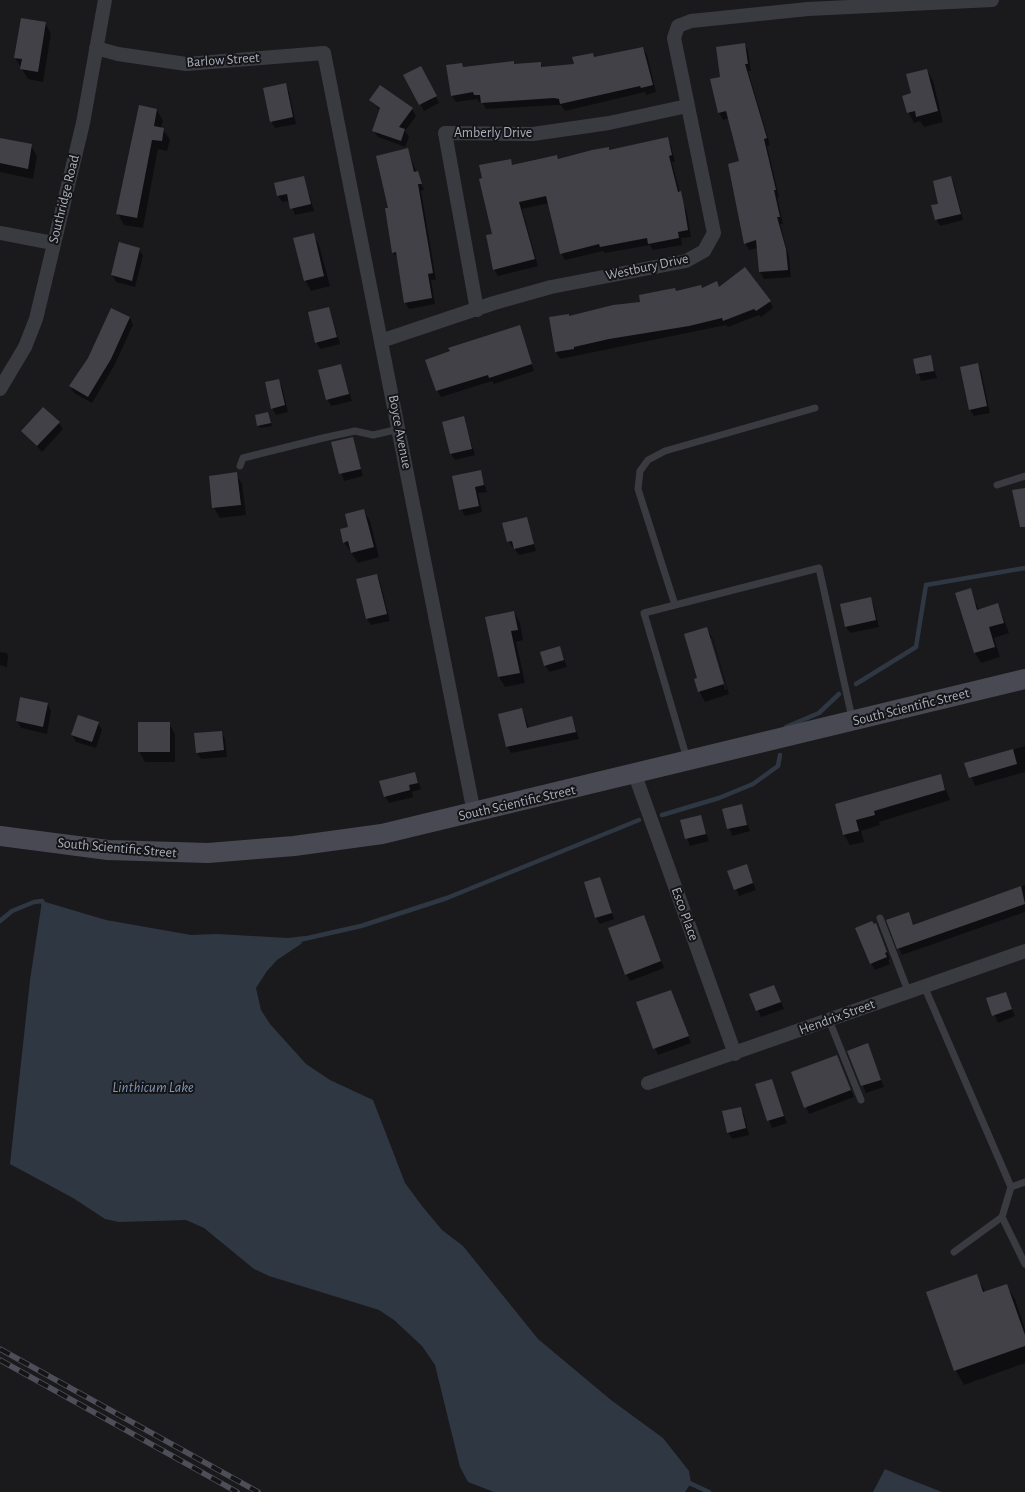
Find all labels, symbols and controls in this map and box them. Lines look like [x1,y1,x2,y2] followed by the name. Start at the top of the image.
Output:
[186,49,260,71] street label: Barlow Street
[454,125,532,141] street label: Amberly Drive
[45,153,83,245] street label: Southridge Road
[604,250,690,284] street label: Westbury Drive
[385,394,415,470] street label: Boyce Avenue
[851,684,971,730] street label: South Scientific Street
[457,781,577,825] street label: South Scientific Street
[57,834,177,862] street label: South Scientific Street
[668,885,702,943] street label: Esco Place
[797,996,877,1038] street label: Hendrix Street
[112,1078,194,1096] water label: Linthicum Lake

